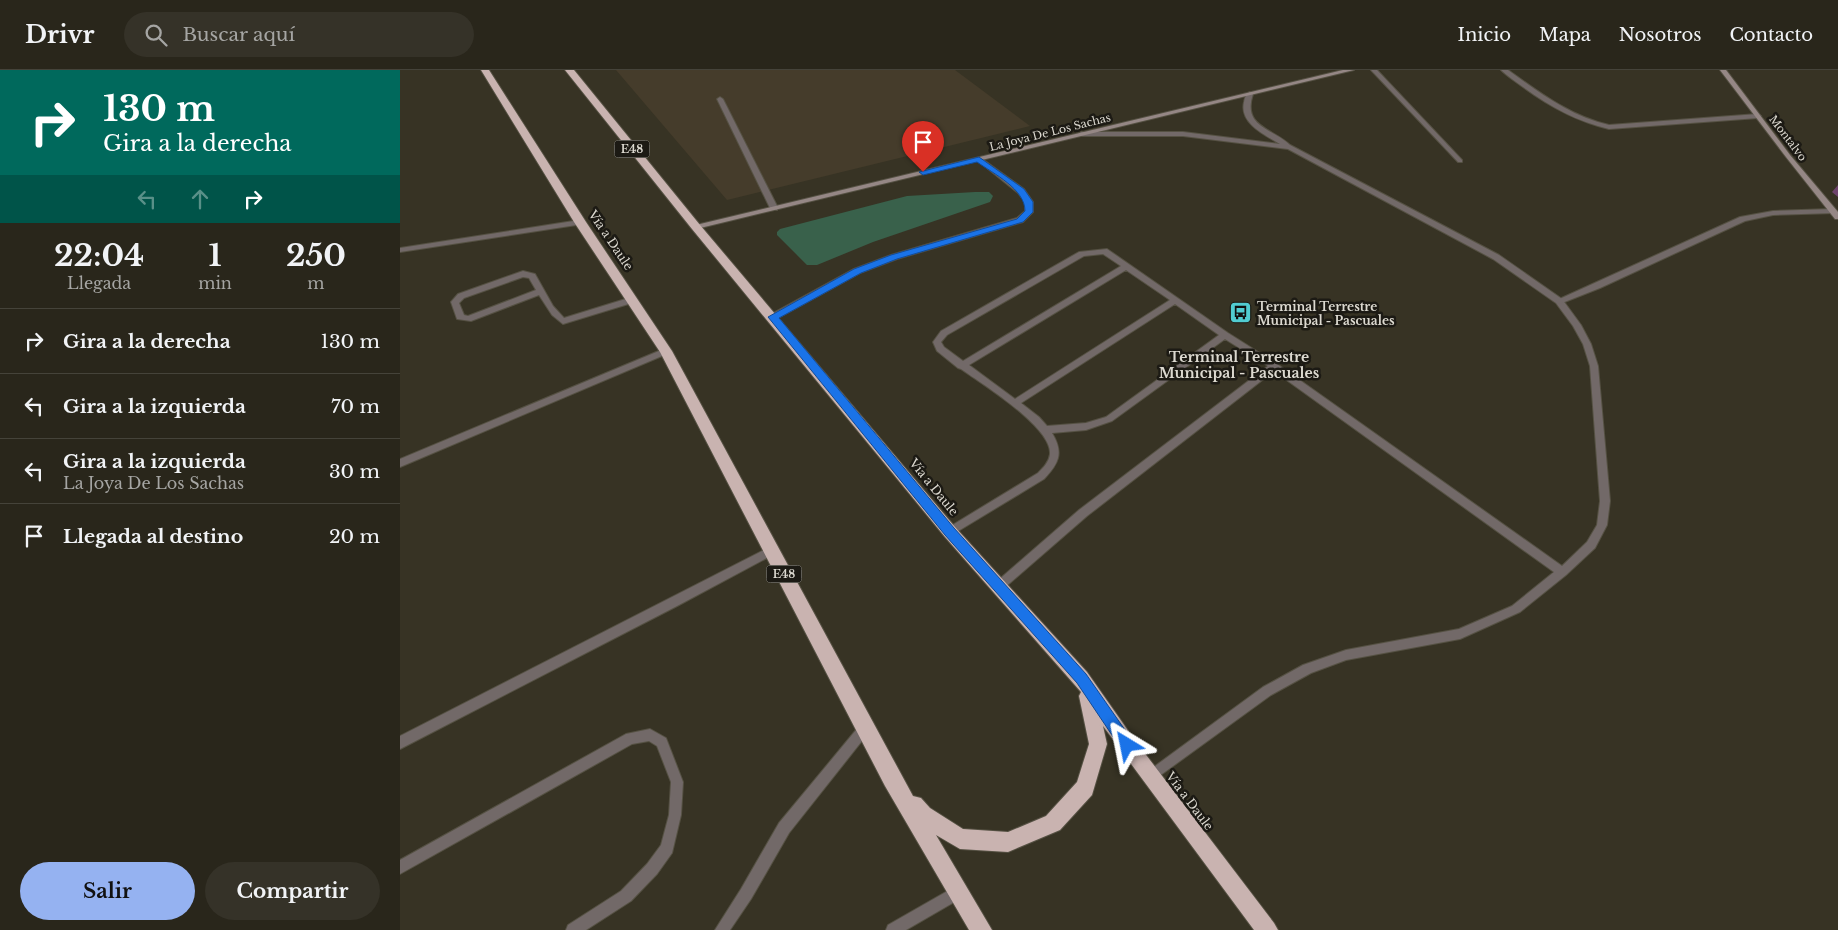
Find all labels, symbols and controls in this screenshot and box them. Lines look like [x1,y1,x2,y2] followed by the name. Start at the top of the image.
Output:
[124,12,474,57] search box
[25,20,94,49] text: Drivr
[142,21,170,49] icon: search
[182,23,295,46] text: Buscar aquí
[1457,24,1511,46] text: Inicio
[1539,24,1591,46] text: Mapa
[1619,24,1701,46] text: Nosotros
[1729,24,1813,46] text: Contacto
[103,87,215,130] text: 130 m
[20,90,85,155] icon: right
[988,110,1112,154] street label: La Joya De Los Sachas
[1766,112,1810,164] street label: Montalvo
[902,121,944,172] pin
[909,128,937,156] icon: arrive
[103,130,292,157] text: Gira a la derecha
[614,140,650,158] road number: E48
[133,185,161,213] icon: left
[186,185,214,213] icon: ahead
[239,185,267,213] icon: right
[585,206,637,273] street label: Vía a Daule
[54,237,144,274] text: 22:04
[209,237,222,274] text: 1
[286,237,346,274] text: 250
[67,273,131,293] text: Llegada
[198,273,232,293] text: min
[307,273,325,293] text: m
[1257,299,1395,328] place label: Terminal Terrestre Municipal - Pascuales
[1229,301,1253,325] bus stop icon: Terminal Terrestre Municipal - Pascuales
[20,327,48,355] icon: right
[63,330,231,353] text: Gira a la derecha
[320,330,380,353] text: 130 m
[1159,348,1320,382] district label: Terminal Terrestre Municipal - Pascuales
[20,392,48,420] icon: left
[63,395,246,418] text: Gira a la izquierda
[331,395,380,418] text: 70 m
[63,450,246,473] text: Gira a la izquierda
[906,455,962,519] street label: Vía a Daule
[20,457,48,485] icon: left
[329,460,380,483] text: 30 m
[63,473,244,493] text: La Joya De Los Sachas
[20,522,48,550] icon: arrive
[63,525,243,548] text: Llegada al destino
[329,525,380,548] text: 20 m
[766,566,802,582] road number: E48
[1100,718,1152,770] position arrow
[1163,768,1217,833] street label: Vía a Daule
[20,862,195,920] button: Salir
[205,862,380,920] button: Compartir

